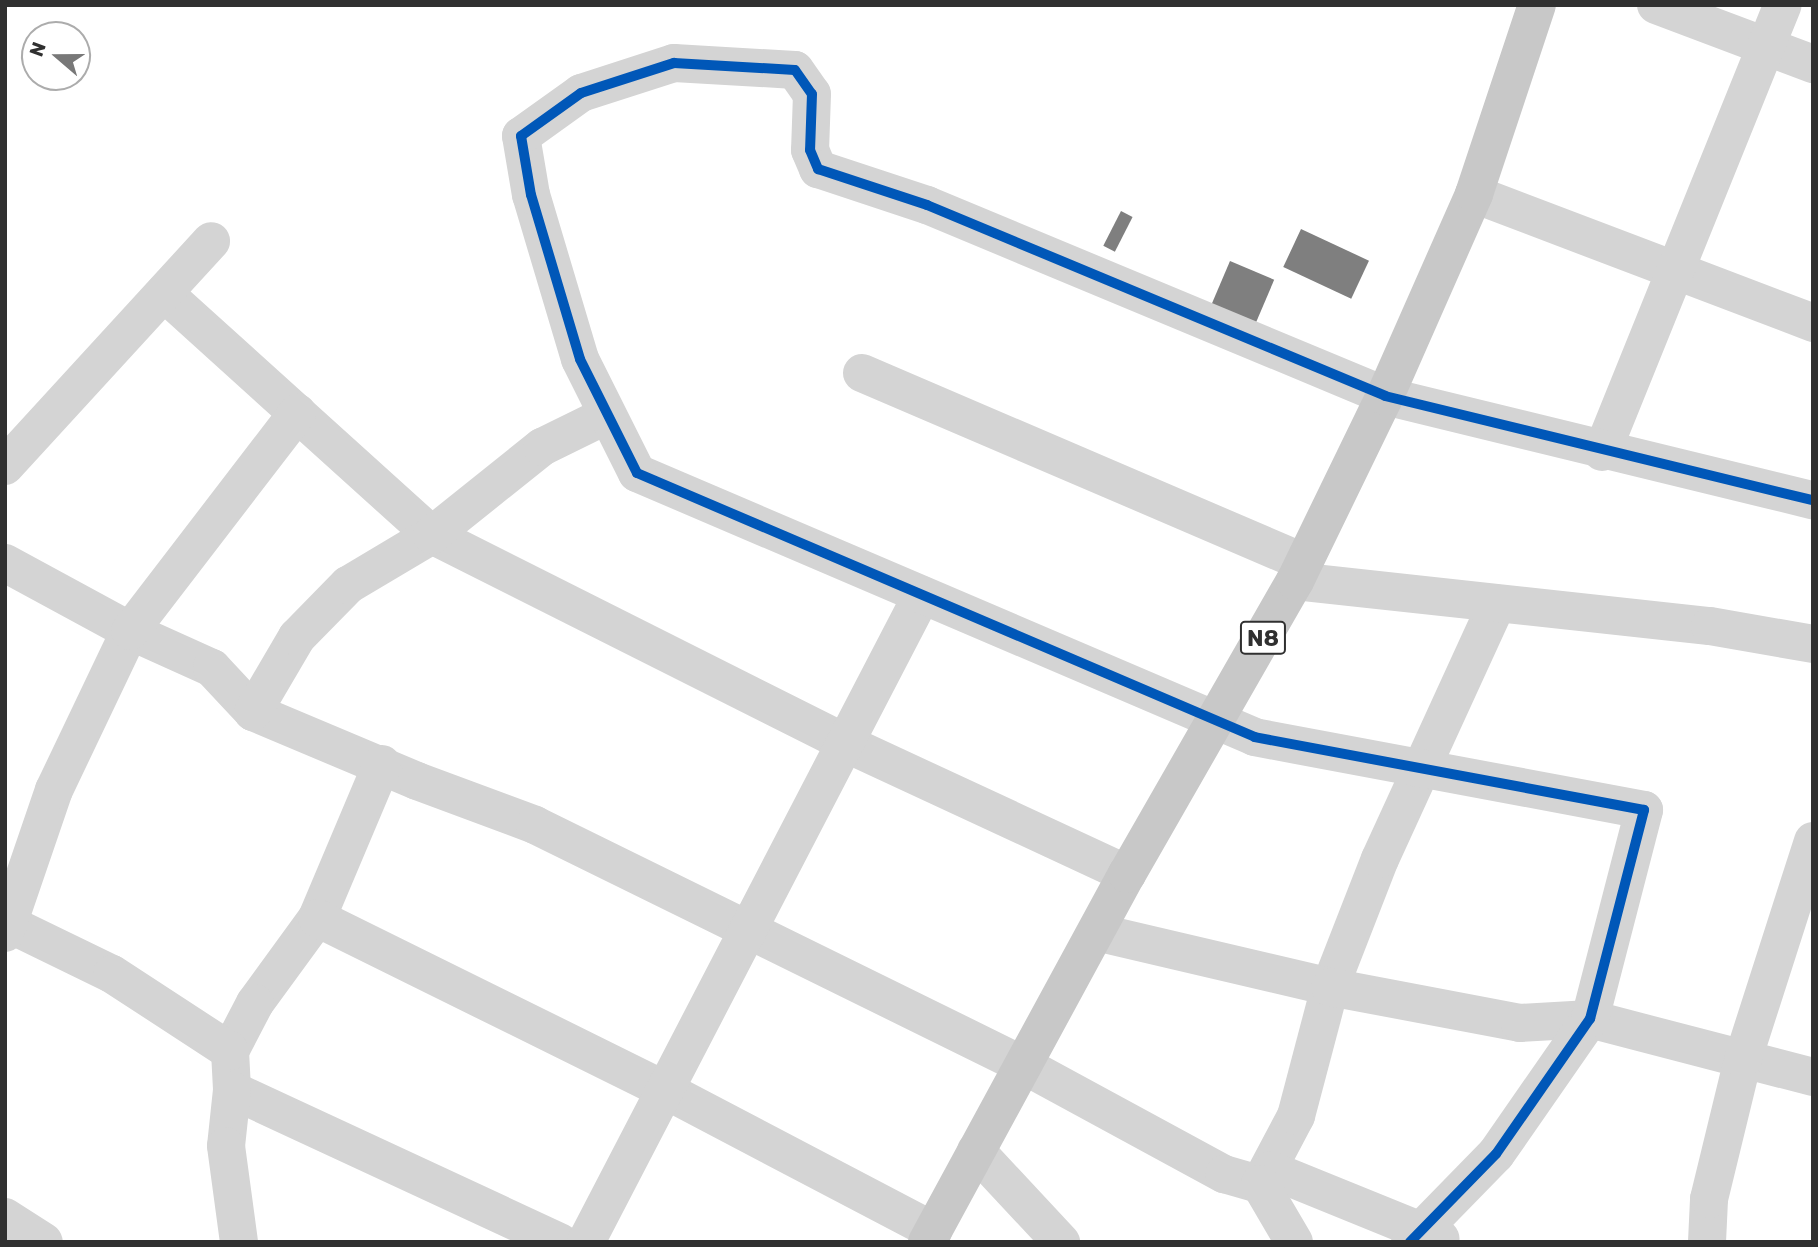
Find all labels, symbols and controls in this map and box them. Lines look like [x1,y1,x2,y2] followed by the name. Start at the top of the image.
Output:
[21,21,91,91] north arrow
[25,39,51,60] text: N
[1238,618,1288,658] road number: N8

